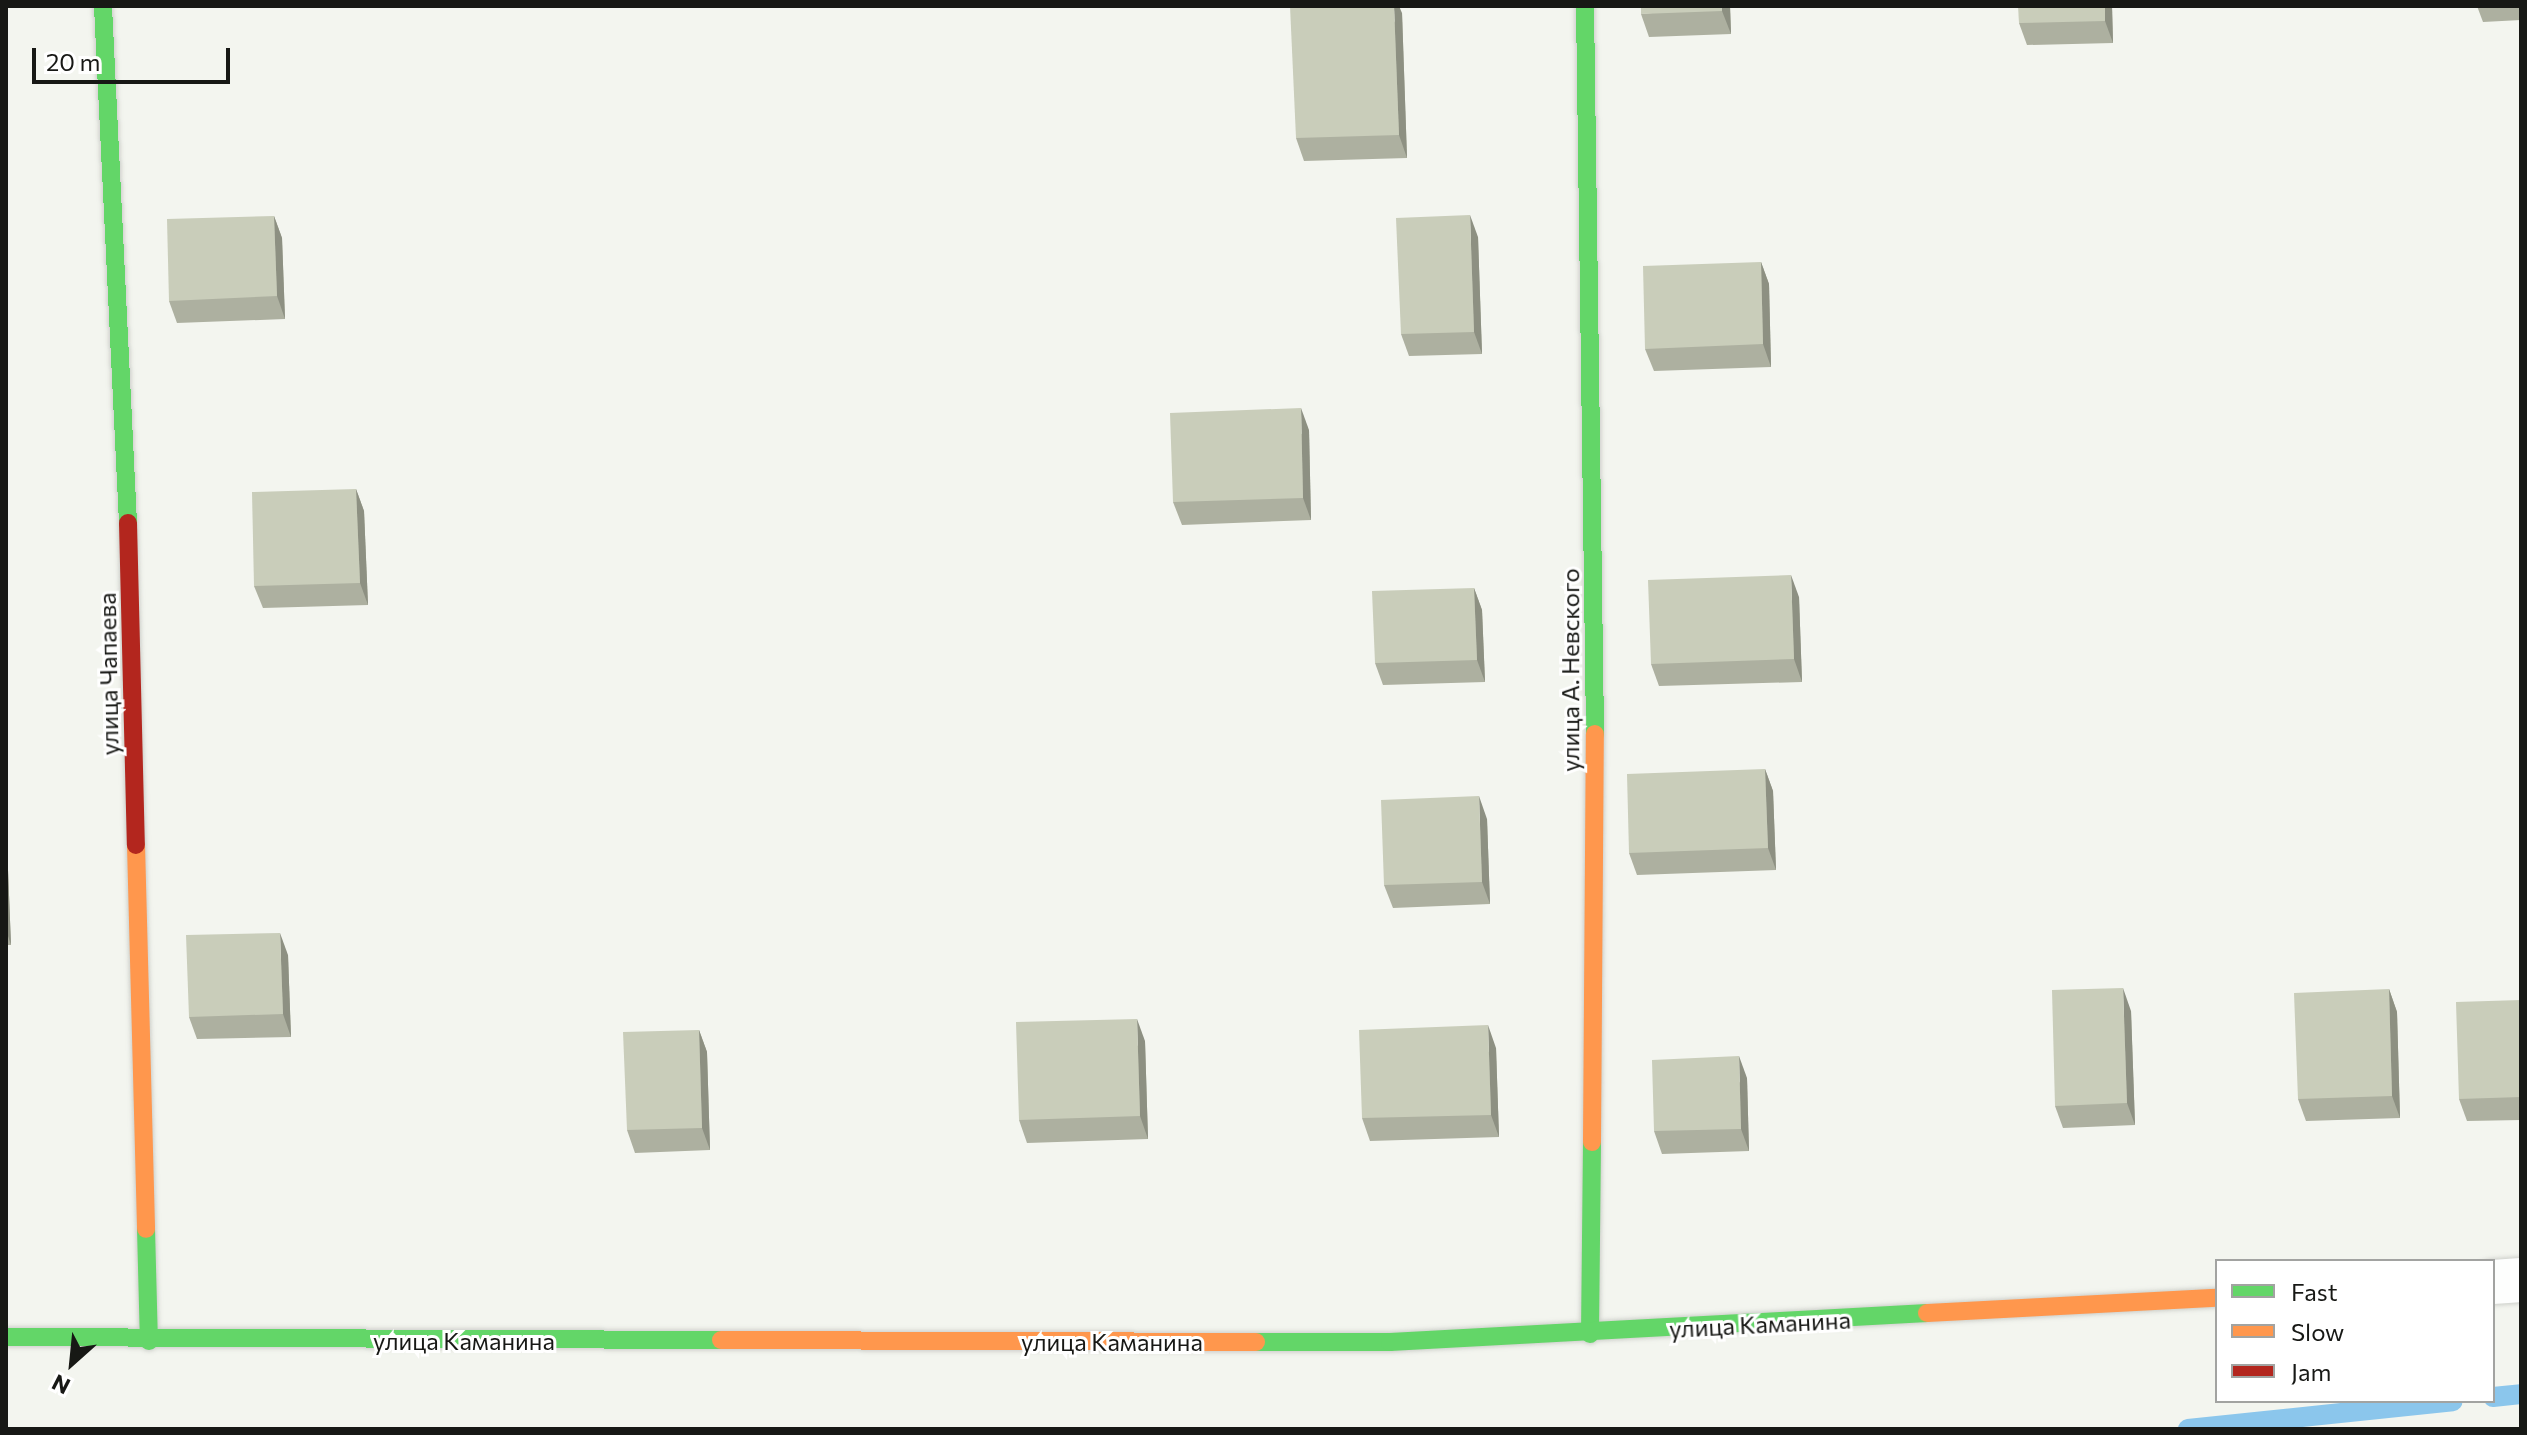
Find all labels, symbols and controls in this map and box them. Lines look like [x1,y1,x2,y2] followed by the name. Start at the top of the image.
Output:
[36,32,234,82] scale bar
[46,47,100,76] text: 20 m
[1556,568,1584,772] street label: улица А. Невского
[92,592,124,756] street label: улица Чапаева
[2215,1259,2495,1403] legend
[2291,1277,2338,1306] text: Fast
[1668,1305,1852,1343] street label: улица Каманина
[2291,1317,2344,1346] text: Slow
[32,1323,112,1403] north arrow
[373,1327,555,1355] street label: улица Каманина
[1021,1328,1203,1356] street label: улица Каманина
[2291,1357,2331,1386] text: Jam
[47,1369,74,1401] text: N

